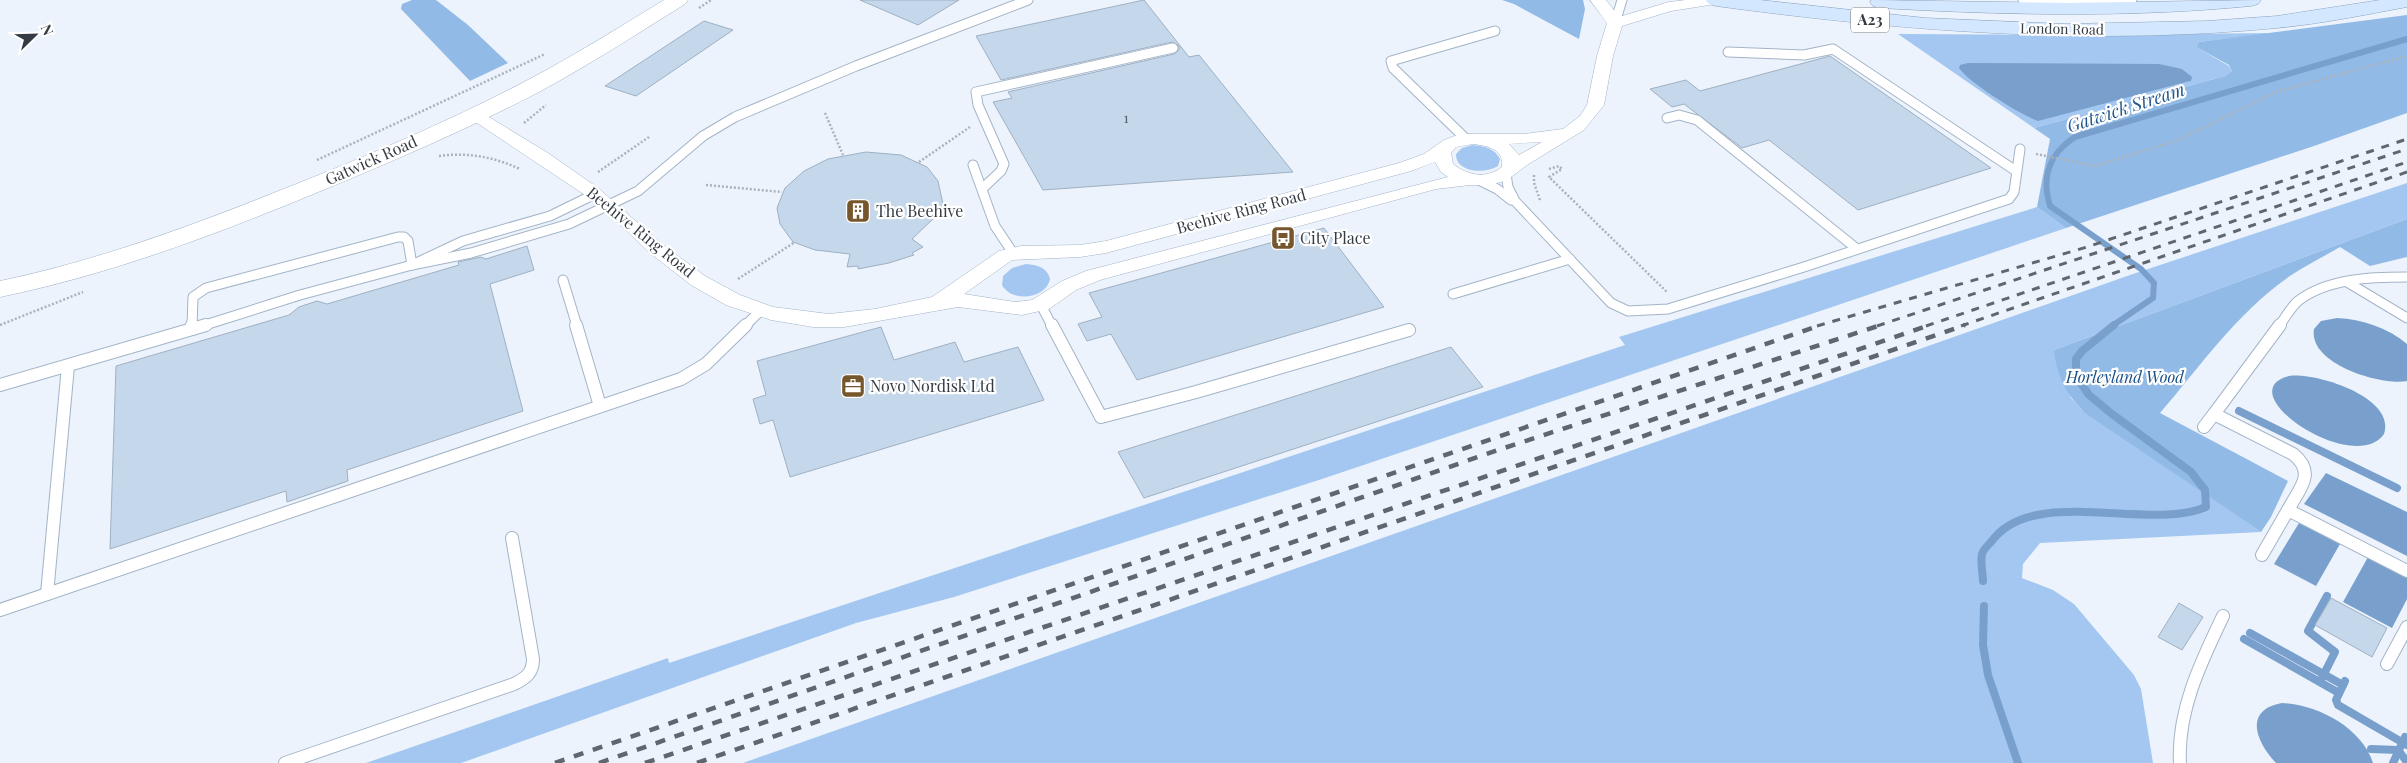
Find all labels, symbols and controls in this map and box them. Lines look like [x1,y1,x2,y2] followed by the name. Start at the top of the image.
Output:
[1851,8,1889,32] road number: A23
[10,10,60,60] north arrow
[2020,18,2104,39] street label: London Road
[37,21,58,38] text: N
[2064,77,2188,137] water label: Gatwick Stream
[1123,108,1129,127] house number: 1
[321,130,420,189] street label: Gatwick Road
[583,182,700,282] street label: Beehive Ring Road
[1174,183,1308,238] street label: Beehive Ring Road
[845,198,871,224] building icon: The Beehive
[876,200,963,221] place label: The Beehive
[1270,225,1296,251] bus stop icon: City Place
[1300,227,1371,248] place label: City Place
[2065,366,2185,387] park label: Horleyland Wood
[840,373,866,399] office icon: Novo Nordisk Ltd
[870,375,995,396] place label: Novo Nordisk Ltd

